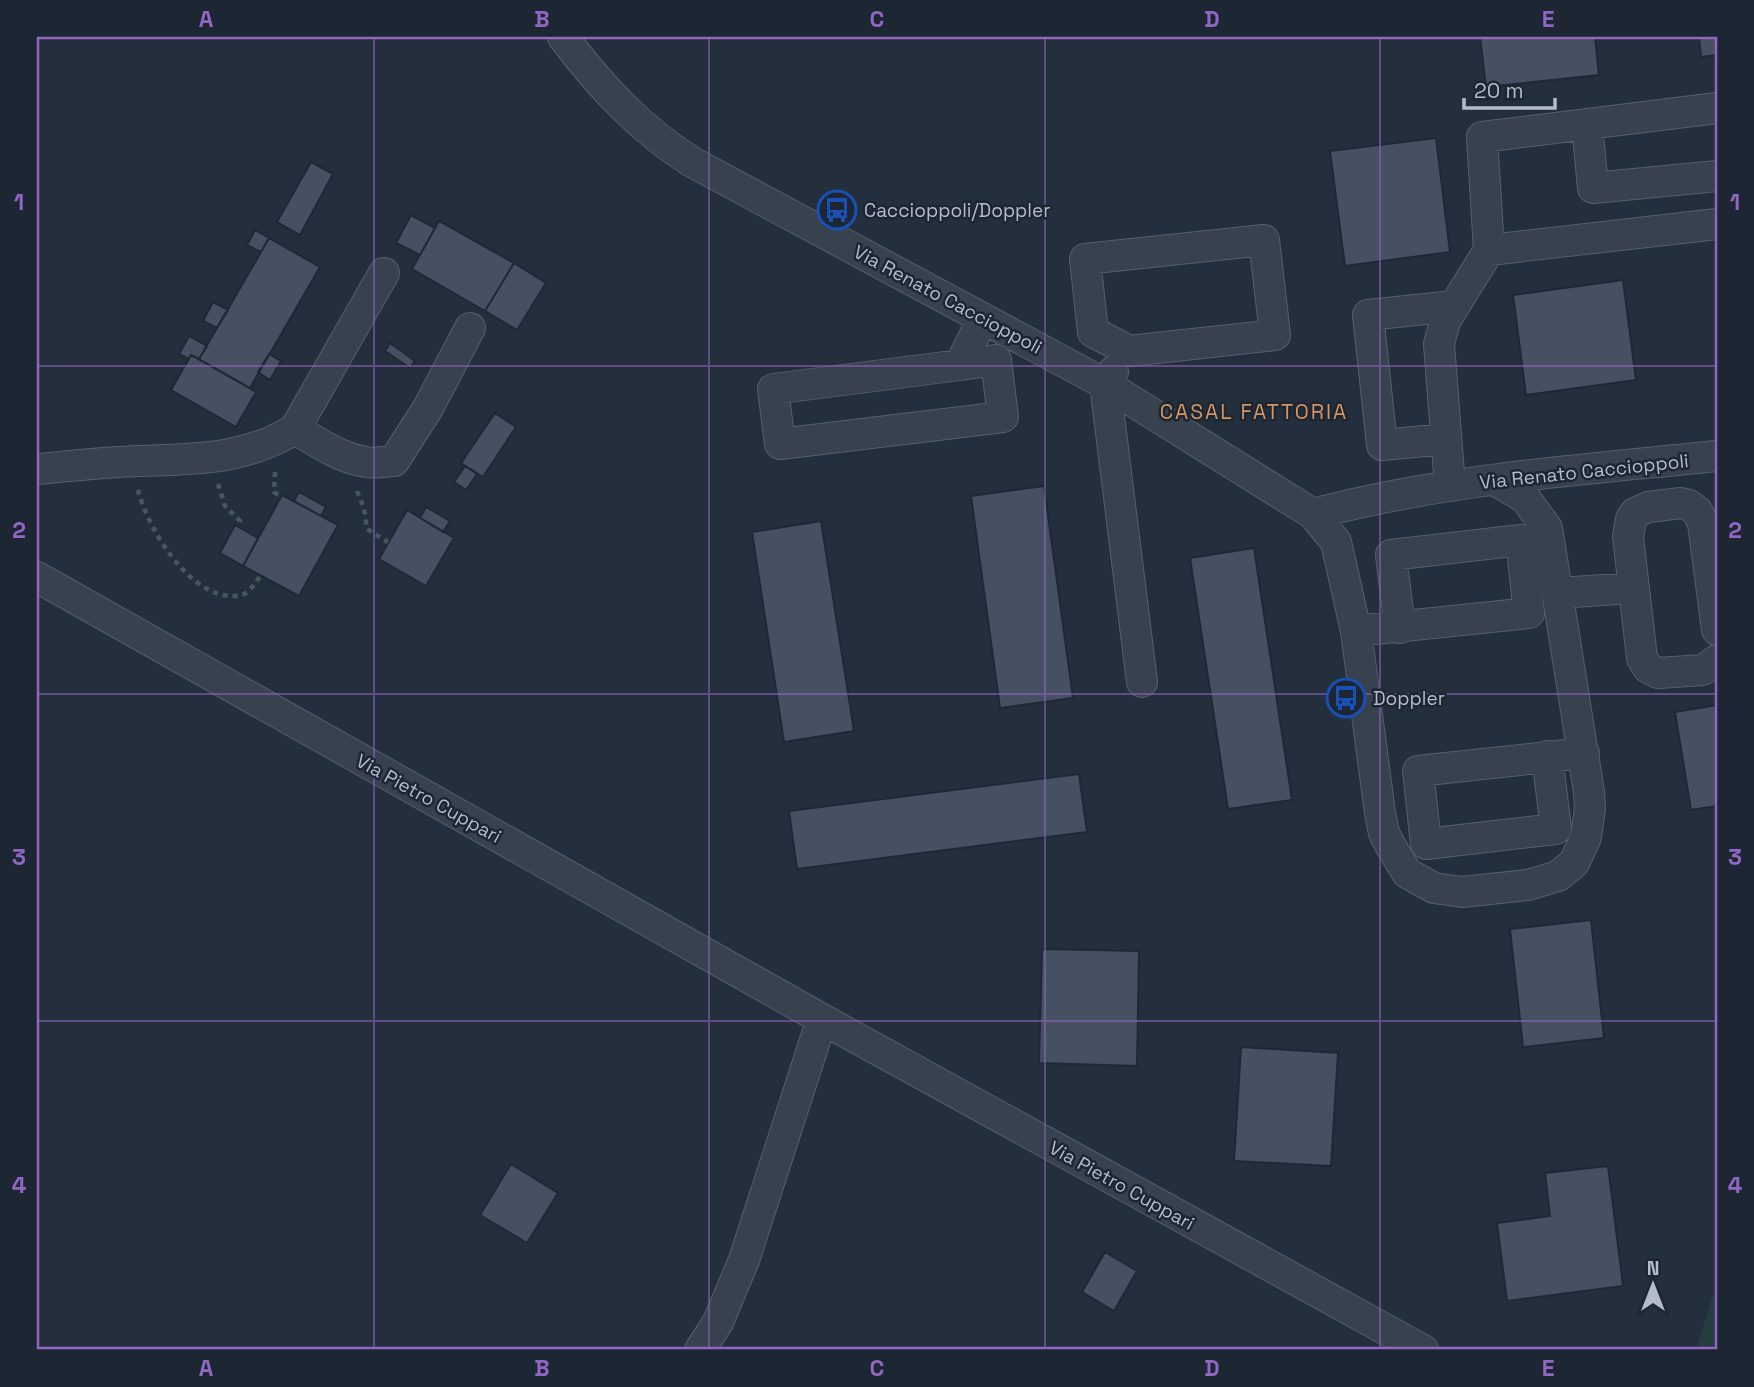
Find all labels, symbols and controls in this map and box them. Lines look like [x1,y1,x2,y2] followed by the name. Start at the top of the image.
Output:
[199,4,214,34] text: A
[534,4,550,34] text: B
[870,4,884,34] text: C
[1204,4,1220,34] text: D
[1542,4,1554,34] text: E
[1464,66,1554,110] scale bar
[1474,77,1524,104] text: 20 m
[14,187,24,217] text: 1
[1730,187,1740,217] text: 1
[816,189,858,231] bus stop icon: Caccioppoli/Doppler
[864,198,1050,223] place label: Caccioppoli/Doppler
[849,239,1046,360] street label: Via Renato Caccioppoli
[1160,398,1348,425] district label: CASAL FATTORIA
[1478,448,1690,495] street label: Via Renato Caccioppoli
[12,515,26,545] text: 2
[1728,515,1742,545] text: 2
[1325,677,1367,719] bus stop icon: Doppler
[1373,686,1445,711] place label: Doppler
[352,748,506,849] street label: Via Pietro Cuppari
[12,842,26,872] text: 3
[1728,842,1742,872] text: 3
[1045,1135,1199,1236] street label: Via Pietro Cuppari
[12,1170,27,1200] text: 4
[1728,1170,1743,1200] text: 4
[1618,1250,1688,1320] north arrow
[1647,1256,1659,1281] text: N
[199,1353,214,1383] text: A
[534,1353,550,1383] text: B
[870,1353,884,1383] text: C
[1204,1353,1220,1383] text: D
[1542,1353,1554,1383] text: E

